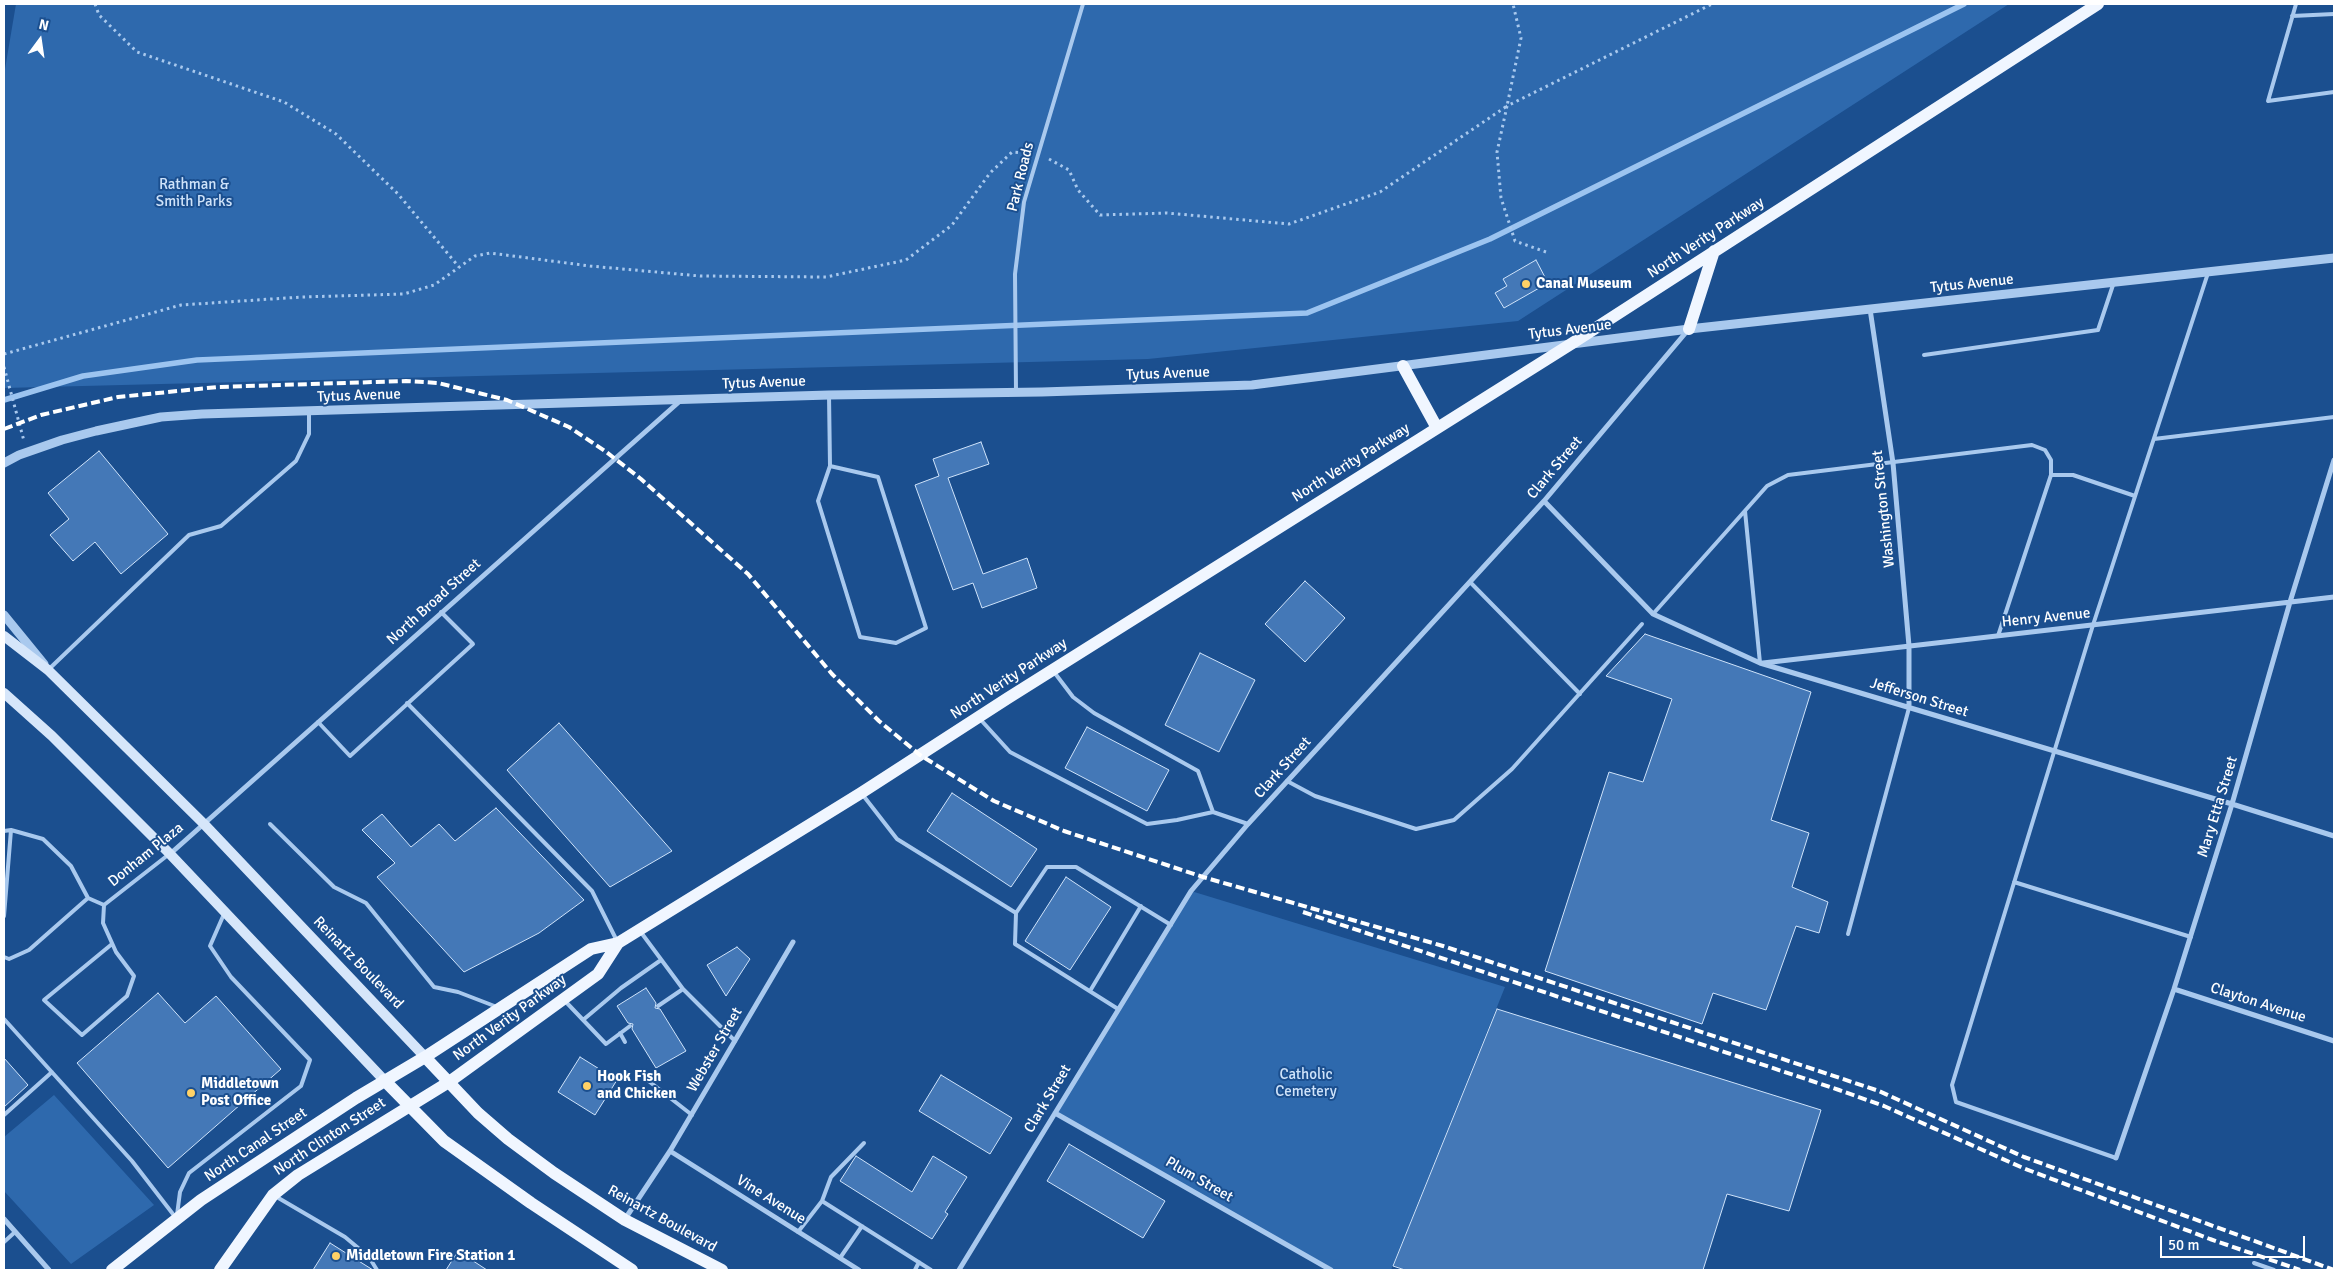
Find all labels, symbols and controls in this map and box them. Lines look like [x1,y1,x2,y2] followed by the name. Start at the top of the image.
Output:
[15,15,65,65] north arrow
[37,16,51,34] text: N
[1004,140,1038,214] street label: Park Roads
[156,176,232,211] park label: Rathman & Smith Parks
[1644,194,1768,282] street label: North Verity Parkway
[1929,271,2015,297] street label: Tytus Avenue
[1536,275,1632,293] place label: Canal Museum
[1520,278,1532,290] marker: Canal Museum
[1527,316,1613,344] street label: Tytus Avenue
[1126,364,1210,384] street label: Tytus Avenue
[722,373,806,393] street label: Tytus Avenue
[317,386,401,406] street label: Tytus Avenue
[1289,420,1413,506] street label: North Verity Parkway
[1524,433,1586,503] street label: Clark Street
[1869,449,1899,569] street label: Washington Street
[383,555,485,649] street label: North Broad Street
[2001,604,2091,632] street label: Henry Avenue
[947,635,1071,723] street label: North Verity Parkway
[1868,675,1970,721] street label: Jefferson Street
[1251,734,1315,802] street label: Clark Street
[2194,754,2242,860] street label: Mary Etta Street
[105,819,187,891] street label: Donham Plaza
[309,913,407,1013] street label: Reinartz Boulevard
[450,971,570,1065] street label: North Verity Parkway
[2208,979,2308,1027] street label: Clayton Avenue
[684,1005,746,1095] street label: Webster Street
[1021,1062,1075,1136] street label: Clark Street
[1275,1066,1337,1101] park label: Catholic Cemetery
[597,1068,676,1103] place label: Hook Fish and Chicken
[201,1075,279,1110] place label: Middletown Post Office
[581,1080,593,1092] marker: Hook Fish and Chicken
[185,1087,197,1099] marker: Middletown Post Office
[271,1094,389,1180] street label: North Clinton Street
[201,1104,311,1186] street label: North Canal Street
[1162,1153,1236,1207] street label: Plum Street
[733,1172,809,1228] street label: Vine Avenue
[604,1182,720,1256] street label: Reinartz Boulevard
[2163,1226,2308,1258] scale bar
[2168,1236,2199,1254] text: 50 m
[346,1247,515,1265] place label: Middletown Fire Station 1
[330,1250,342,1262] marker: Middletown Fire Station 1

